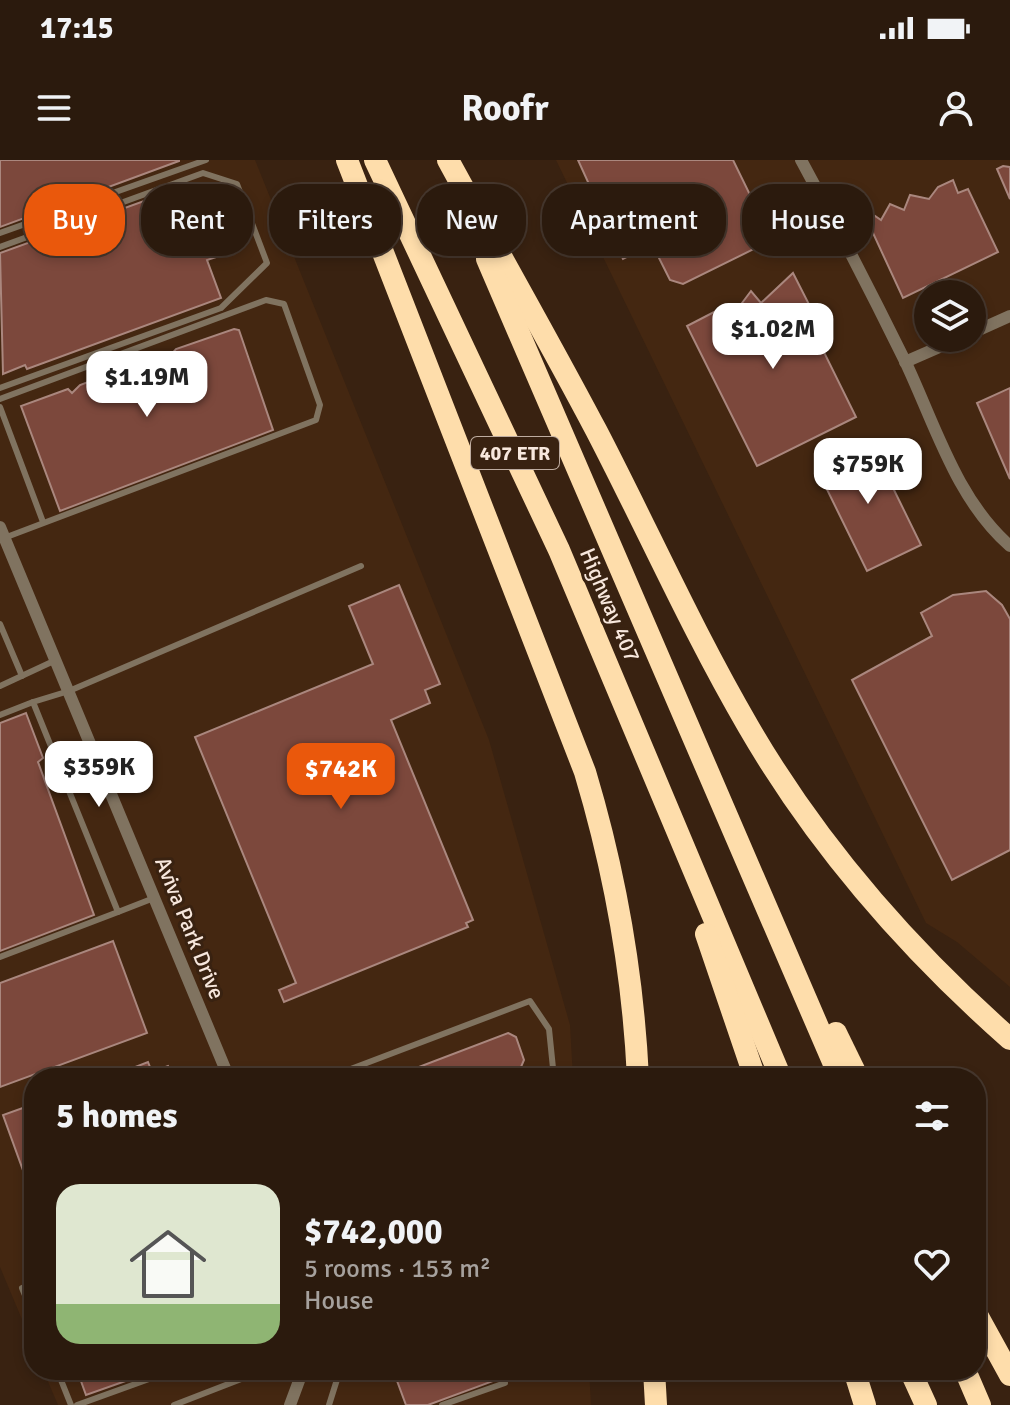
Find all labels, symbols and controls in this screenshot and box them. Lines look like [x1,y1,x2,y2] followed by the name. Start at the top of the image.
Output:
[40,10,114,47] text: 17:15
[32,86,76,130] icon: menu
[461,86,549,131] text: Roofr
[934,86,978,130] icon: person
[24,184,125,256] chip: Buy
[141,184,253,256] chip: Rent
[269,184,401,256] chip: Filters
[417,184,526,256] chip: New
[542,184,726,256] chip: Apartment
[742,184,873,256] chip: House
[914,280,986,352] map controls
[914,280,986,352] button: layers
[708,303,838,371] pin: $1.02M
[730,313,816,345] text: $1.02M
[82,351,212,419] pin: $1.19M
[104,361,190,393] text: $1.19M
[471,437,559,469] road number: 407 ETR
[812,438,924,506] pin: $759K
[832,448,904,480] text: $759K
[574,544,646,666] street label: Highway 407
[43,741,155,809] pin: $359K
[285,743,397,811] pin: $742K
[63,751,135,783] text: $359K
[305,753,377,785] text: $742K
[149,853,231,1003] street label: Aviva Park Drive
[910,1094,954,1138] icon: filters
[56,1095,177,1137] text: 5 homes
[304,1211,443,1253] text: $742,000
[120,1216,216,1312] icon: home
[910,1242,954,1286] icon: heart
[304,1253,491,1285] text: 5 rooms · 153 m²
[304,1285,374,1317] text: House

